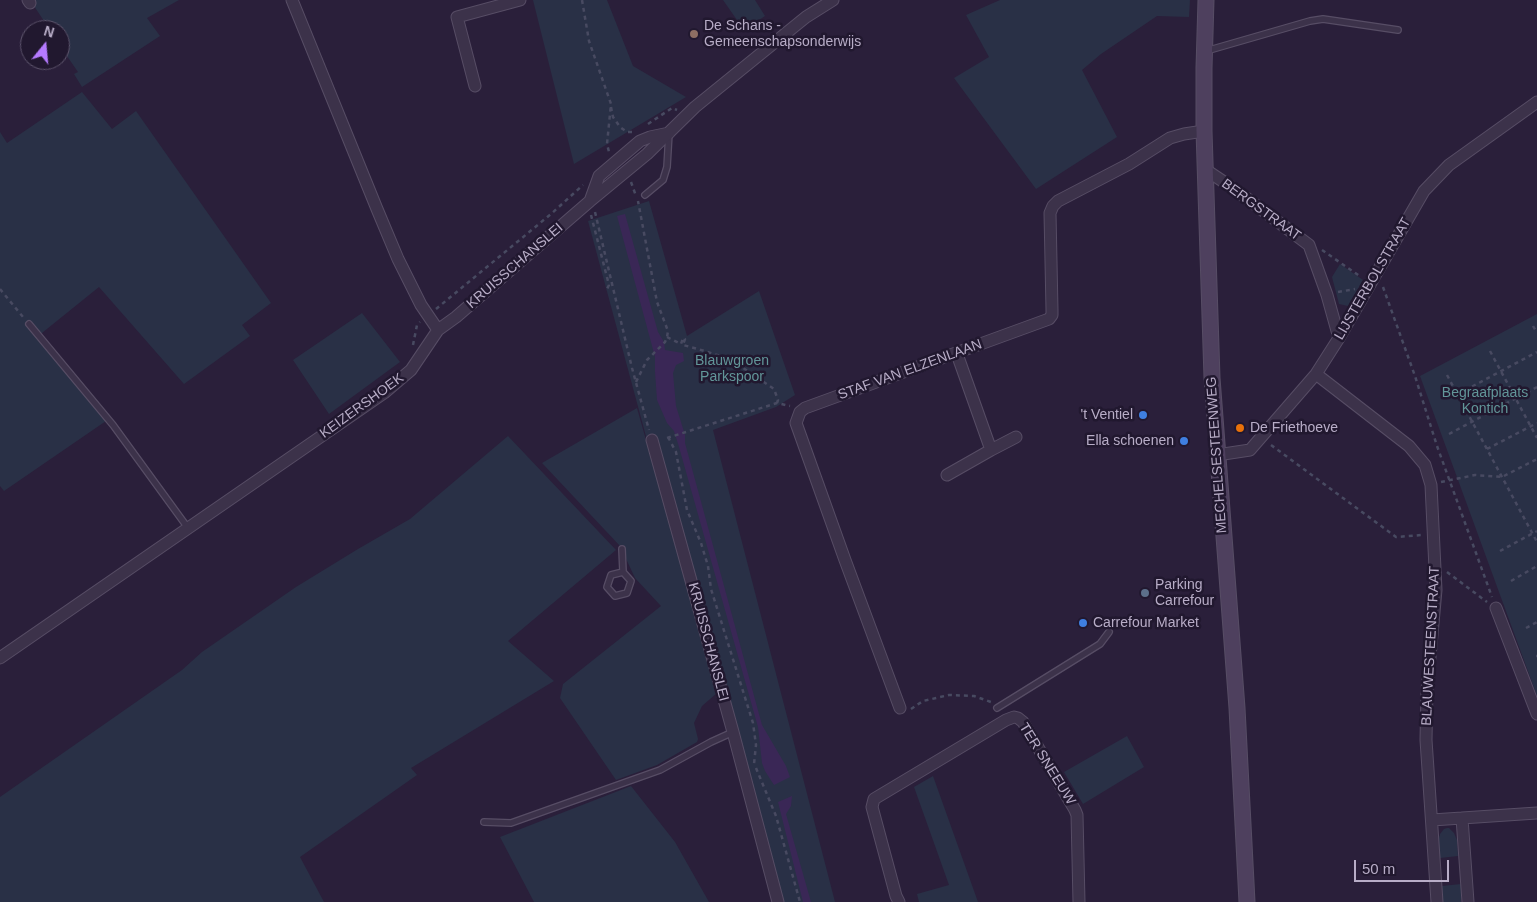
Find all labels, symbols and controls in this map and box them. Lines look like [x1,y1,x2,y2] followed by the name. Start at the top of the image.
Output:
[704,18,861,50] place label: De Schans - Gemeenschapsonderwijs
[20,20,70,70] north arrow
[42,22,56,41] text: N
[688,28,700,40] marker: De Schans - Gemeenschapsonderwijs
[1218,176,1304,244] street label: BERGSTRAAT
[1331,215,1415,343] street label: LIJSTERBOLSTRAAT
[463,220,567,312] street label: KRUISSCHANSLEI
[836,336,984,404] street label: STAF VAN ELZENLAAN
[695,353,769,386] park label: Blauwgroen Parkspoor
[317,370,407,442] street label: KEIZERSHOEK
[1203,376,1231,534] street label: MECHELSESTEENWEG
[1442,385,1528,418] park label: Begraafplaats Kontich
[1081,407,1133,423] place label: 't Ventiel
[1137,409,1149,421] marker: 't Ventiel
[1250,420,1338,436] place label: De Friethoeve
[1234,422,1246,434] marker: De Friethoeve
[1086,433,1174,449] place label: Ella schoenen
[1178,435,1190,447] marker: Ella schoenen
[1418,566,1444,726] street label: BLAUWESTEENSTRAAT
[1155,577,1214,610] place label: Parking Carrefour
[684,581,732,703] street label: KRUISSCHANSLEI
[1139,587,1151,599] marker: Parking Carrefour
[1093,615,1199,631] place label: Carrefour Market
[1077,617,1089,629] marker: Carrefour Market
[1015,720,1079,808] street label: TER SNEEUW
[1357,850,1452,882] scale bar
[1362,860,1395,877] text: 50 m

